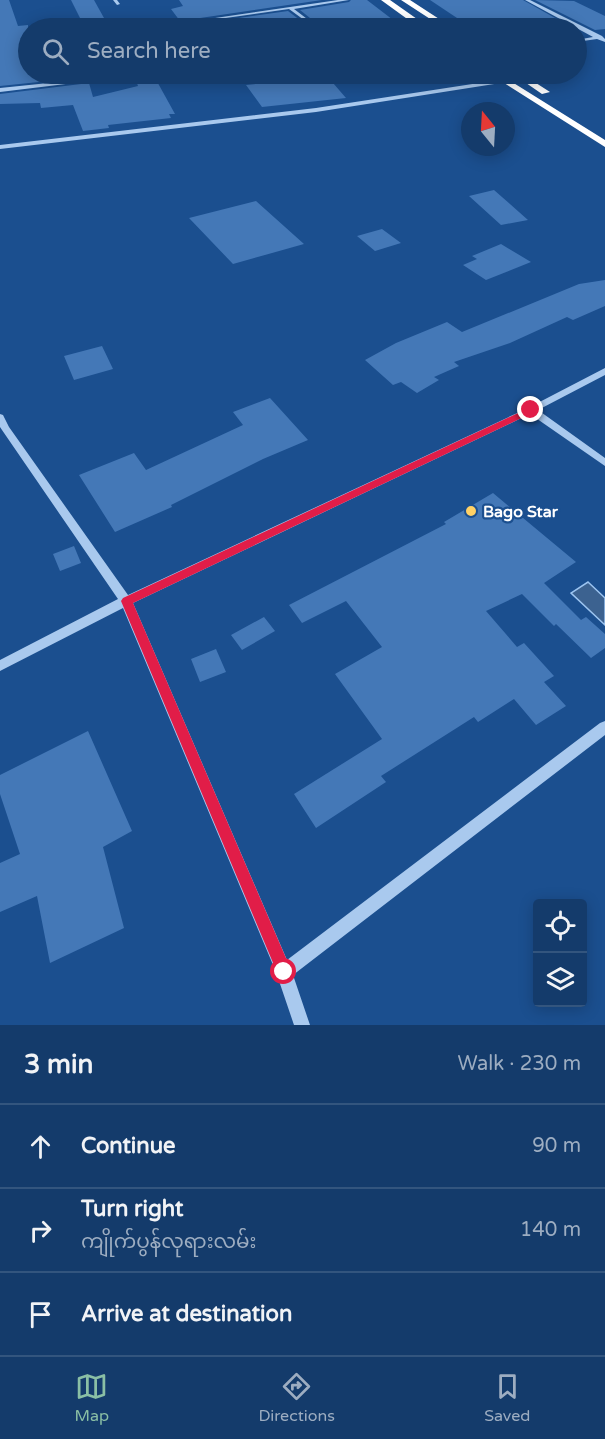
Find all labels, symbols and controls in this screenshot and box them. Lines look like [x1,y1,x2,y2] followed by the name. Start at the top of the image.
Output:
[18,18,587,84] search box
[39,35,72,68] icon: search
[87,38,211,64] text: Search here
[461,102,515,156] north arrow
[517,396,543,422] route end
[483,502,559,522] place label: Bago Star
[464,504,478,518] marker: Bago Star
[533,899,587,1007] map controls
[533,899,587,953] button: locate
[533,953,587,1007] button: layers
[270,958,296,984] route start
[24,1049,93,1080] text: 3 min
[458,1052,581,1076] text: Walk · 230 m
[24,1130,57,1163] icon: ahead
[81,1133,176,1159] text: Continue
[532,1134,581,1158] text: 90 m
[81,1196,183,1222] text: Turn right
[24,1214,57,1247] icon: right
[520,1218,581,1242] text: 140 m
[81,1230,257,1254] text: ကျိုက်ပွန်လုရားလမ်း
[24,1298,57,1331] icon: arrive
[81,1301,292,1327] text: Arrive at destination
[75,1370,109,1426] tab: Map
[258,1370,335,1426] tab: Directions
[484,1370,530,1426] tab: Saved

